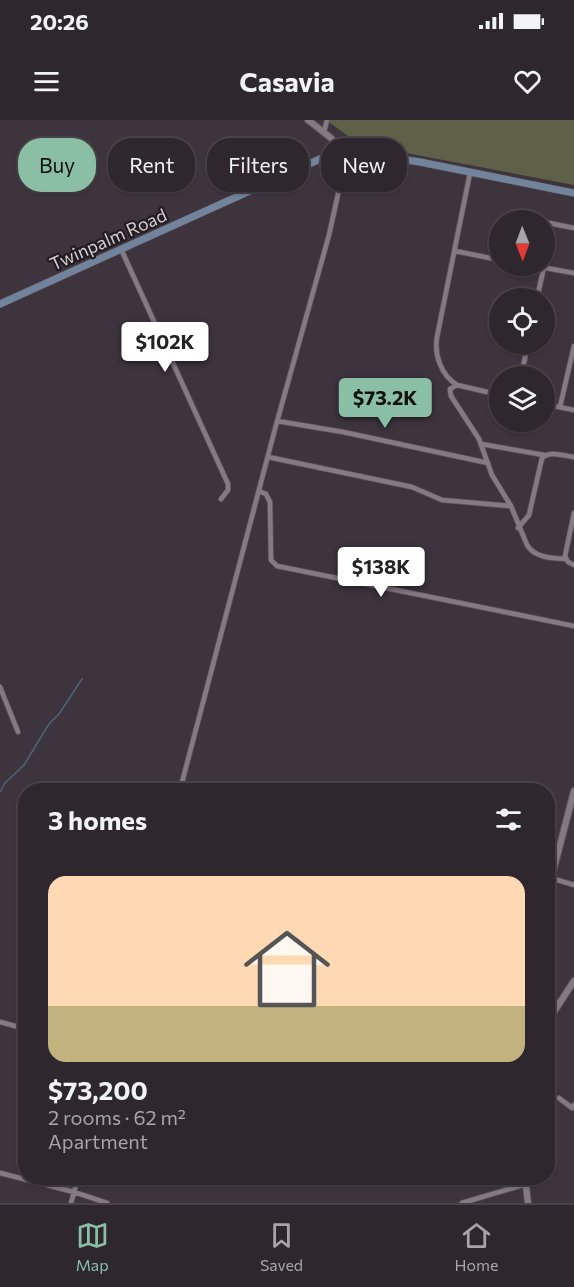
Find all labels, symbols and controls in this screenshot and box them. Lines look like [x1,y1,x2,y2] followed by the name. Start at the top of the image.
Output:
[30,8,89,35] text: 20:26
[30,65,63,98] icon: menu
[239,65,335,98] text: Casavia
[511,65,544,98] icon: heart
[18,138,96,192] chip: Buy
[108,138,195,192] chip: Rent
[207,138,309,192] chip: Filters
[321,138,407,192] chip: New
[46,203,170,275] street label: Twinpalm Road
[489,210,555,276] north arrow
[489,210,555,432] map controls
[489,288,555,354] button: locate
[123,322,207,373] pin: $102K
[135,329,195,353] text: $102K
[489,366,555,432] button: layers
[336,378,434,429] pin: $73.2K
[353,385,417,409] text: $73.2K
[339,547,423,598] pin: $138K
[352,554,410,578] text: $138K
[492,803,525,836] icon: filters
[48,804,147,835] text: 3 homes
[233,915,341,1023] icon: home
[48,1074,148,1105] text: $73,200
[48,1105,186,1129] text: 2 rooms · 62 m²
[48,1129,148,1153] text: Apartment
[76,1219,109,1274] tab: Map
[260,1219,303,1274] tab: Saved
[454,1219,498,1274] tab: Home

